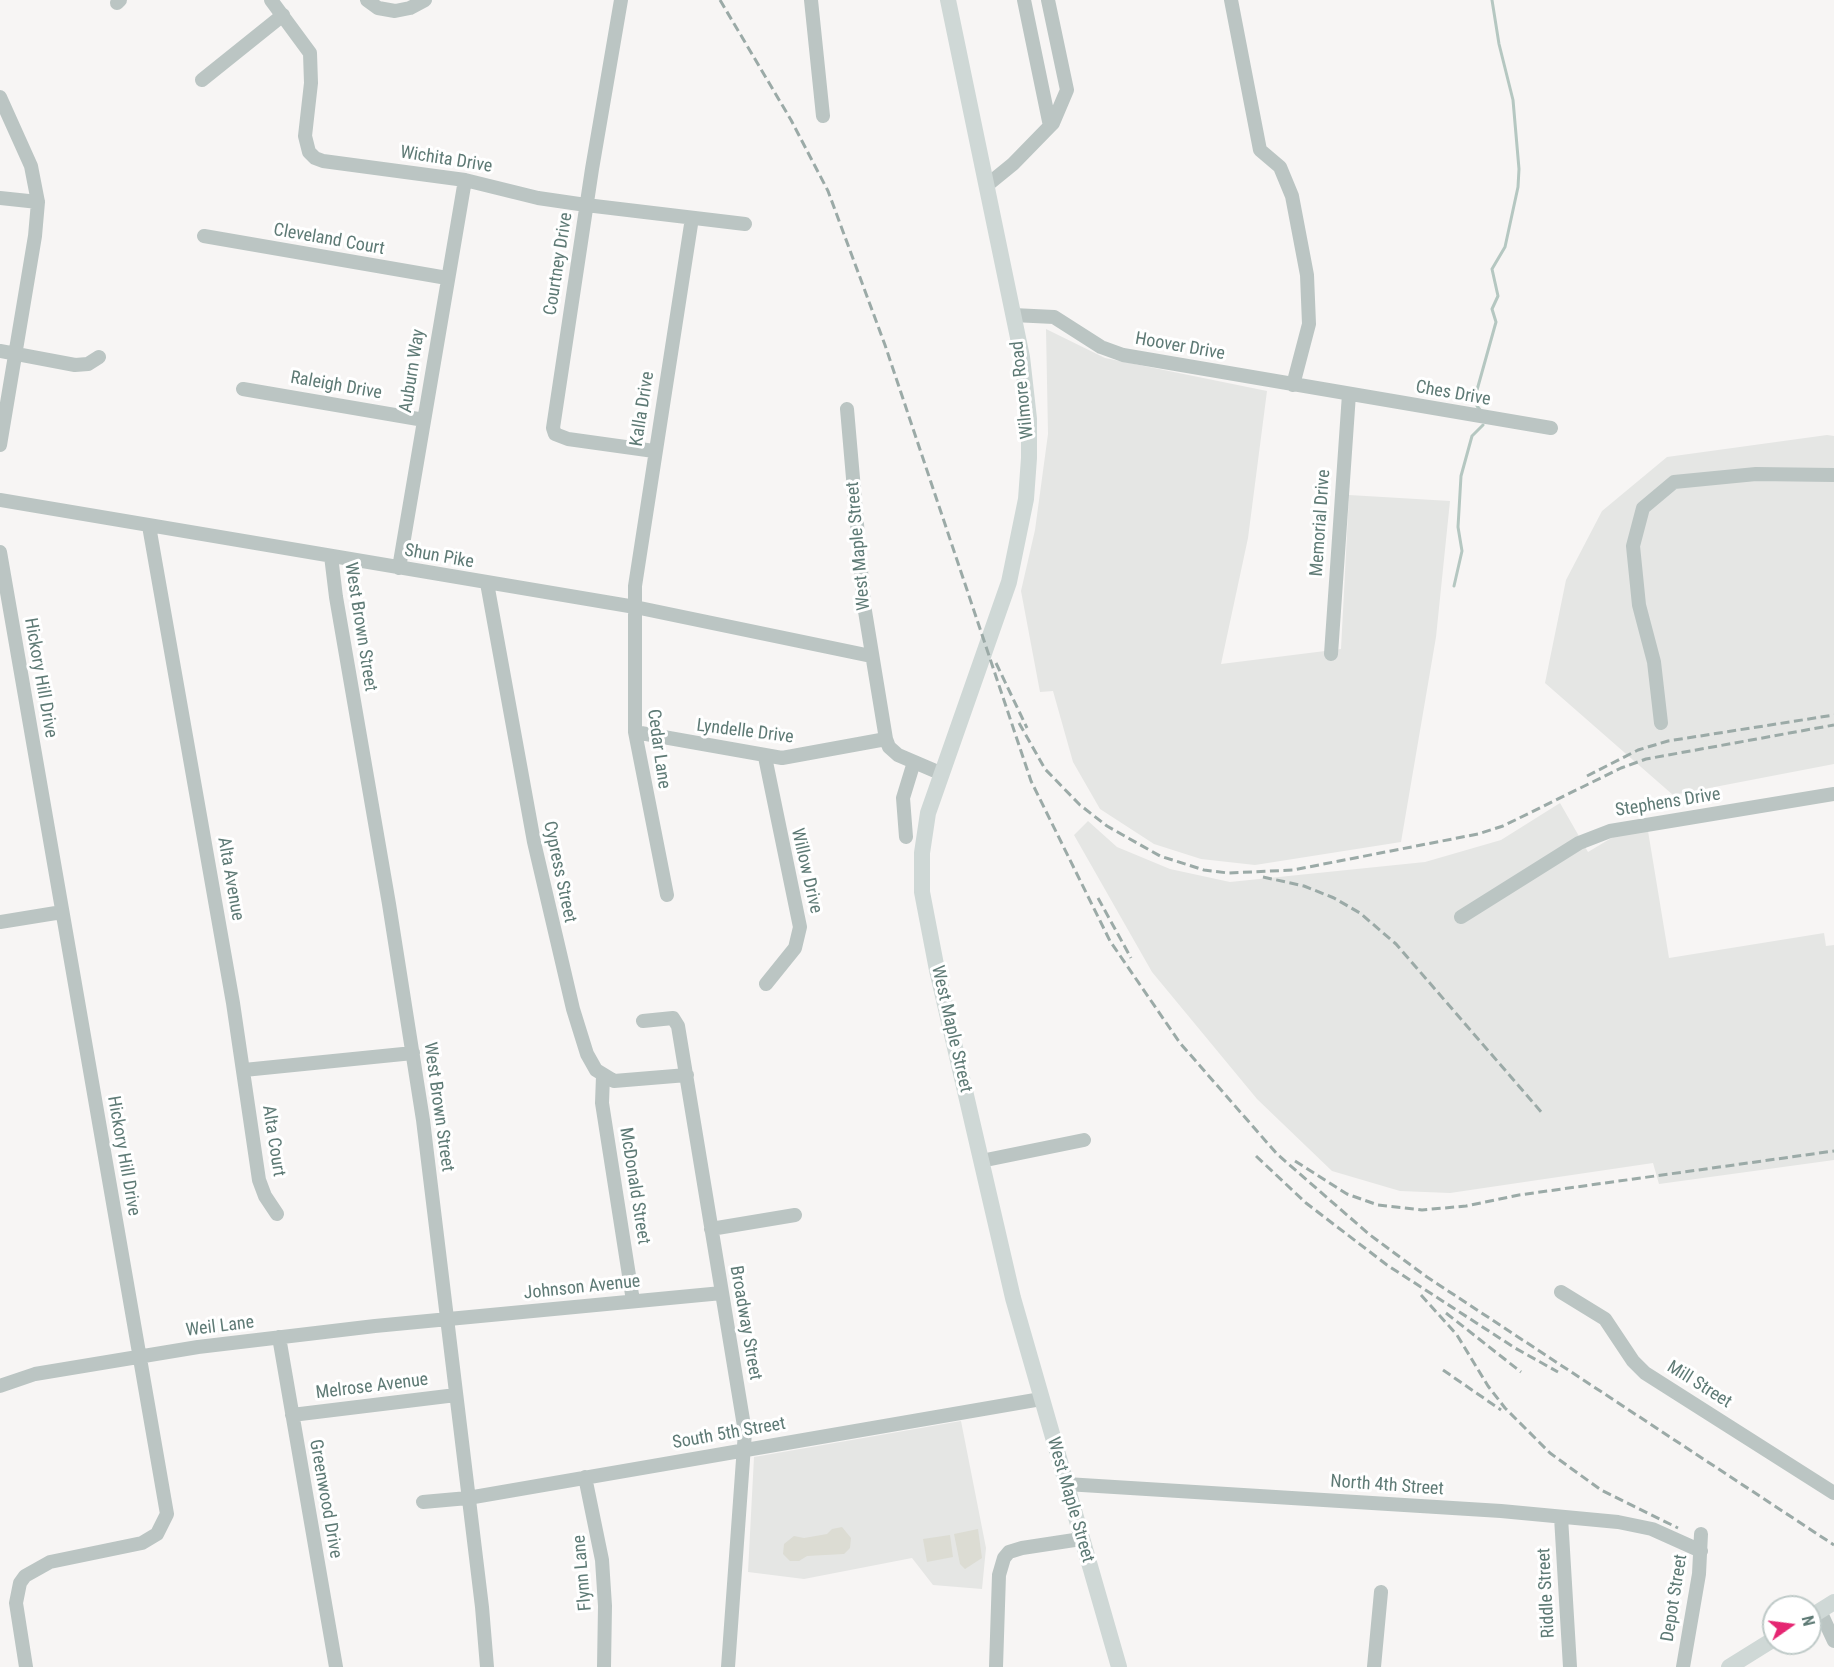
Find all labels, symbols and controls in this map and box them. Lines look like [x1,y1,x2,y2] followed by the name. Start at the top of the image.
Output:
[398,142,494,178] street label: Wichita Drive
[540,211,578,317] street label: Courtney Drive
[272,220,386,260] street label: Cleveland Court
[396,328,430,414] street label: Auburn Way
[1133,328,1227,366] street label: Hoover Drive
[1007,340,1039,440] street label: Wilmore Road
[289,367,383,405] street label: Raleigh Drive
[626,370,660,448] street label: Kalla Drive
[1414,377,1492,411] street label: Ches Drive
[1306,469,1336,577] street label: Memorial Drive
[843,481,875,611] street label: West Maple Street
[403,540,475,574] street label: Shun Pike
[339,561,381,693] street label: West Brown Street
[19,616,61,740] street label: Hickory Hill Drive
[642,708,674,790] street label: Cedar Lane
[695,715,795,749] street label: Lyndelle Drive
[1614,784,1722,822] street label: Stephens Drive
[538,819,580,925] street label: Cypress Street
[786,826,826,916] street label: Willow Drive
[212,836,248,922] street label: Alta Avenue
[926,963,976,1095] street label: West Maple Street
[418,1041,458,1173] street label: West Brown Street
[102,1094,144,1218] street label: Hickory Hill Drive
[257,1104,289,1178] street label: Alta Court
[614,1126,654,1246] street label: McDonald Street
[724,1264,766,1382] street label: Broadway Street
[523,1271,641,1305] street label: Johnson Avenue
[185,1312,255,1342] street label: Weil Lane
[1663,1357,1735,1413] street label: Mill Street
[315,1369,429,1405] street label: Melrose Avenue
[671,1413,787,1455] street label: South 5th Street
[1042,1435,1098,1565] street label: West Maple Street
[304,1438,346,1560] street label: Greenwood Drive
[1330,1471,1444,1501] street label: North 4th Street
[569,1534,597,1612] street label: Flynn Lane
[1534,1547,1560,1639] street label: Riddle Street
[1657,1553,1693,1643] street label: Depot Street
[1762,1595,1822,1655] north arrow
[1798,1614,1818,1628] text: N

